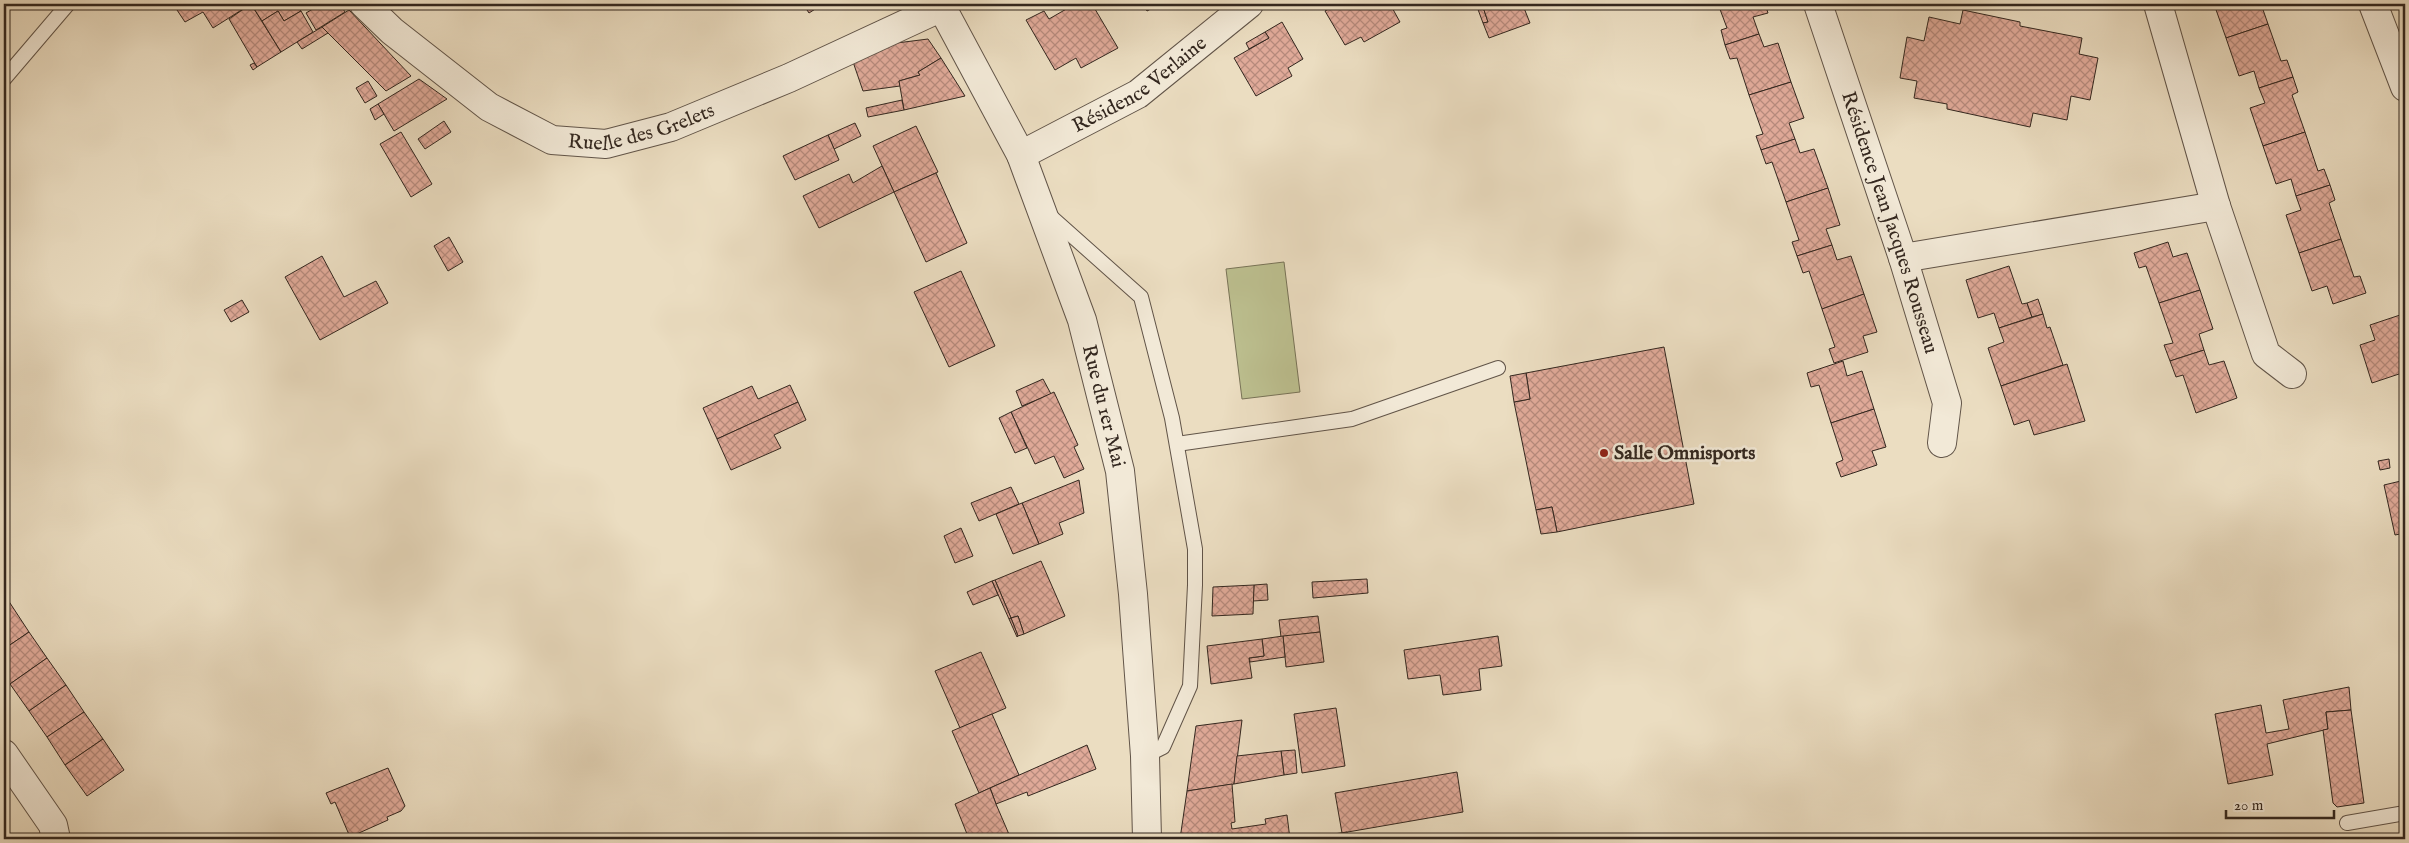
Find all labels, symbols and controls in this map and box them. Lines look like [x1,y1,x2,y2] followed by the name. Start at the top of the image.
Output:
[1068,31,1212,139] street label: Résidence Verlaine
[1836,88,1944,357] street label: Résidence Jean Jacques Rousseau
[567,98,718,157] street label: Ruelle des Grelets
[1076,342,1131,470] street label: Rue du 1er Mai
[1614,441,1755,466] place label: Salle Omnisports
[1598,447,1610,459] marker: Salle Omnisports
[2226,788,2334,820] scale bar
[2234,796,2264,815] text: 20 m

